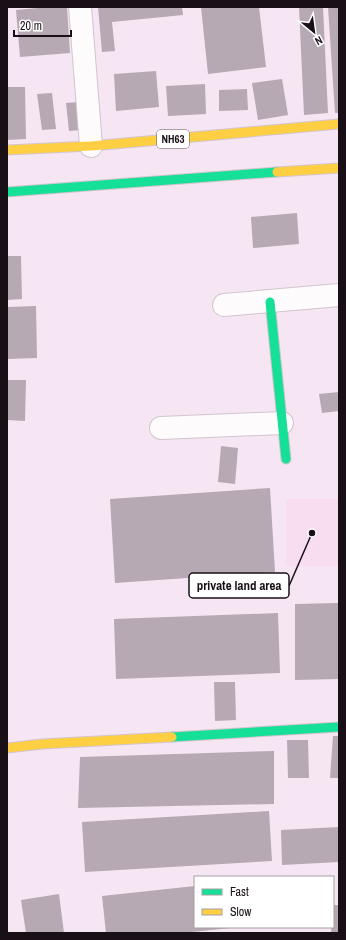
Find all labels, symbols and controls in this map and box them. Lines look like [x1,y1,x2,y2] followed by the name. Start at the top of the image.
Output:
[14,12,71,38] scale bar
[294,12,334,52] north arrow
[20,18,42,34] text: 20 m
[313,33,325,48] text: N
[157,130,189,148] road number: NH63
[189,573,289,598] callout: private land area
[197,577,281,594] text: private land area
[194,876,334,928] legend
[230,884,249,900] text: Fast
[230,904,252,920] text: Slow

